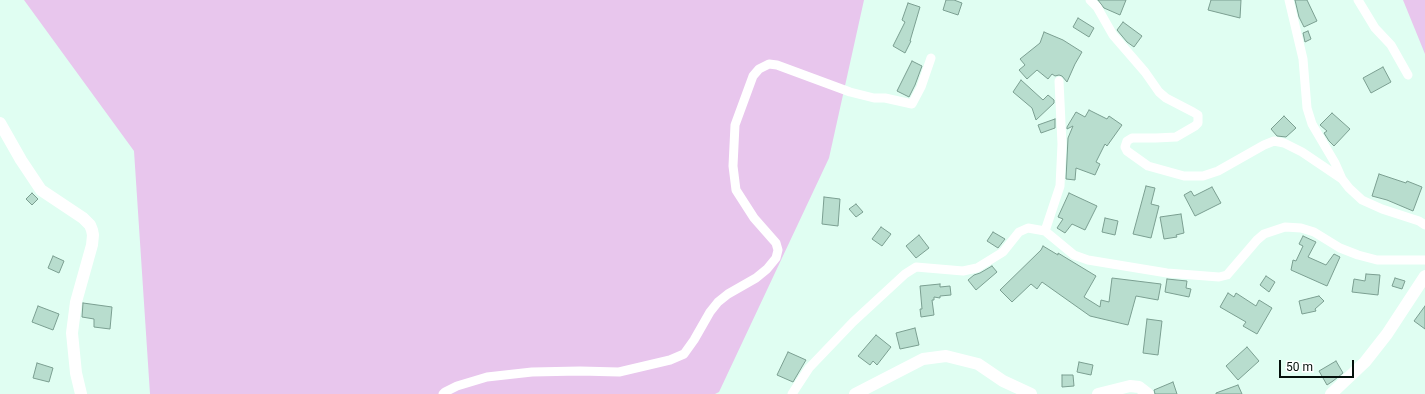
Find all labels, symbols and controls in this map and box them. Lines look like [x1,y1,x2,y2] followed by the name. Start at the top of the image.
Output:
[1281,352,1356,378] scale bar
[1286,360,1313,374] text: 50 m

